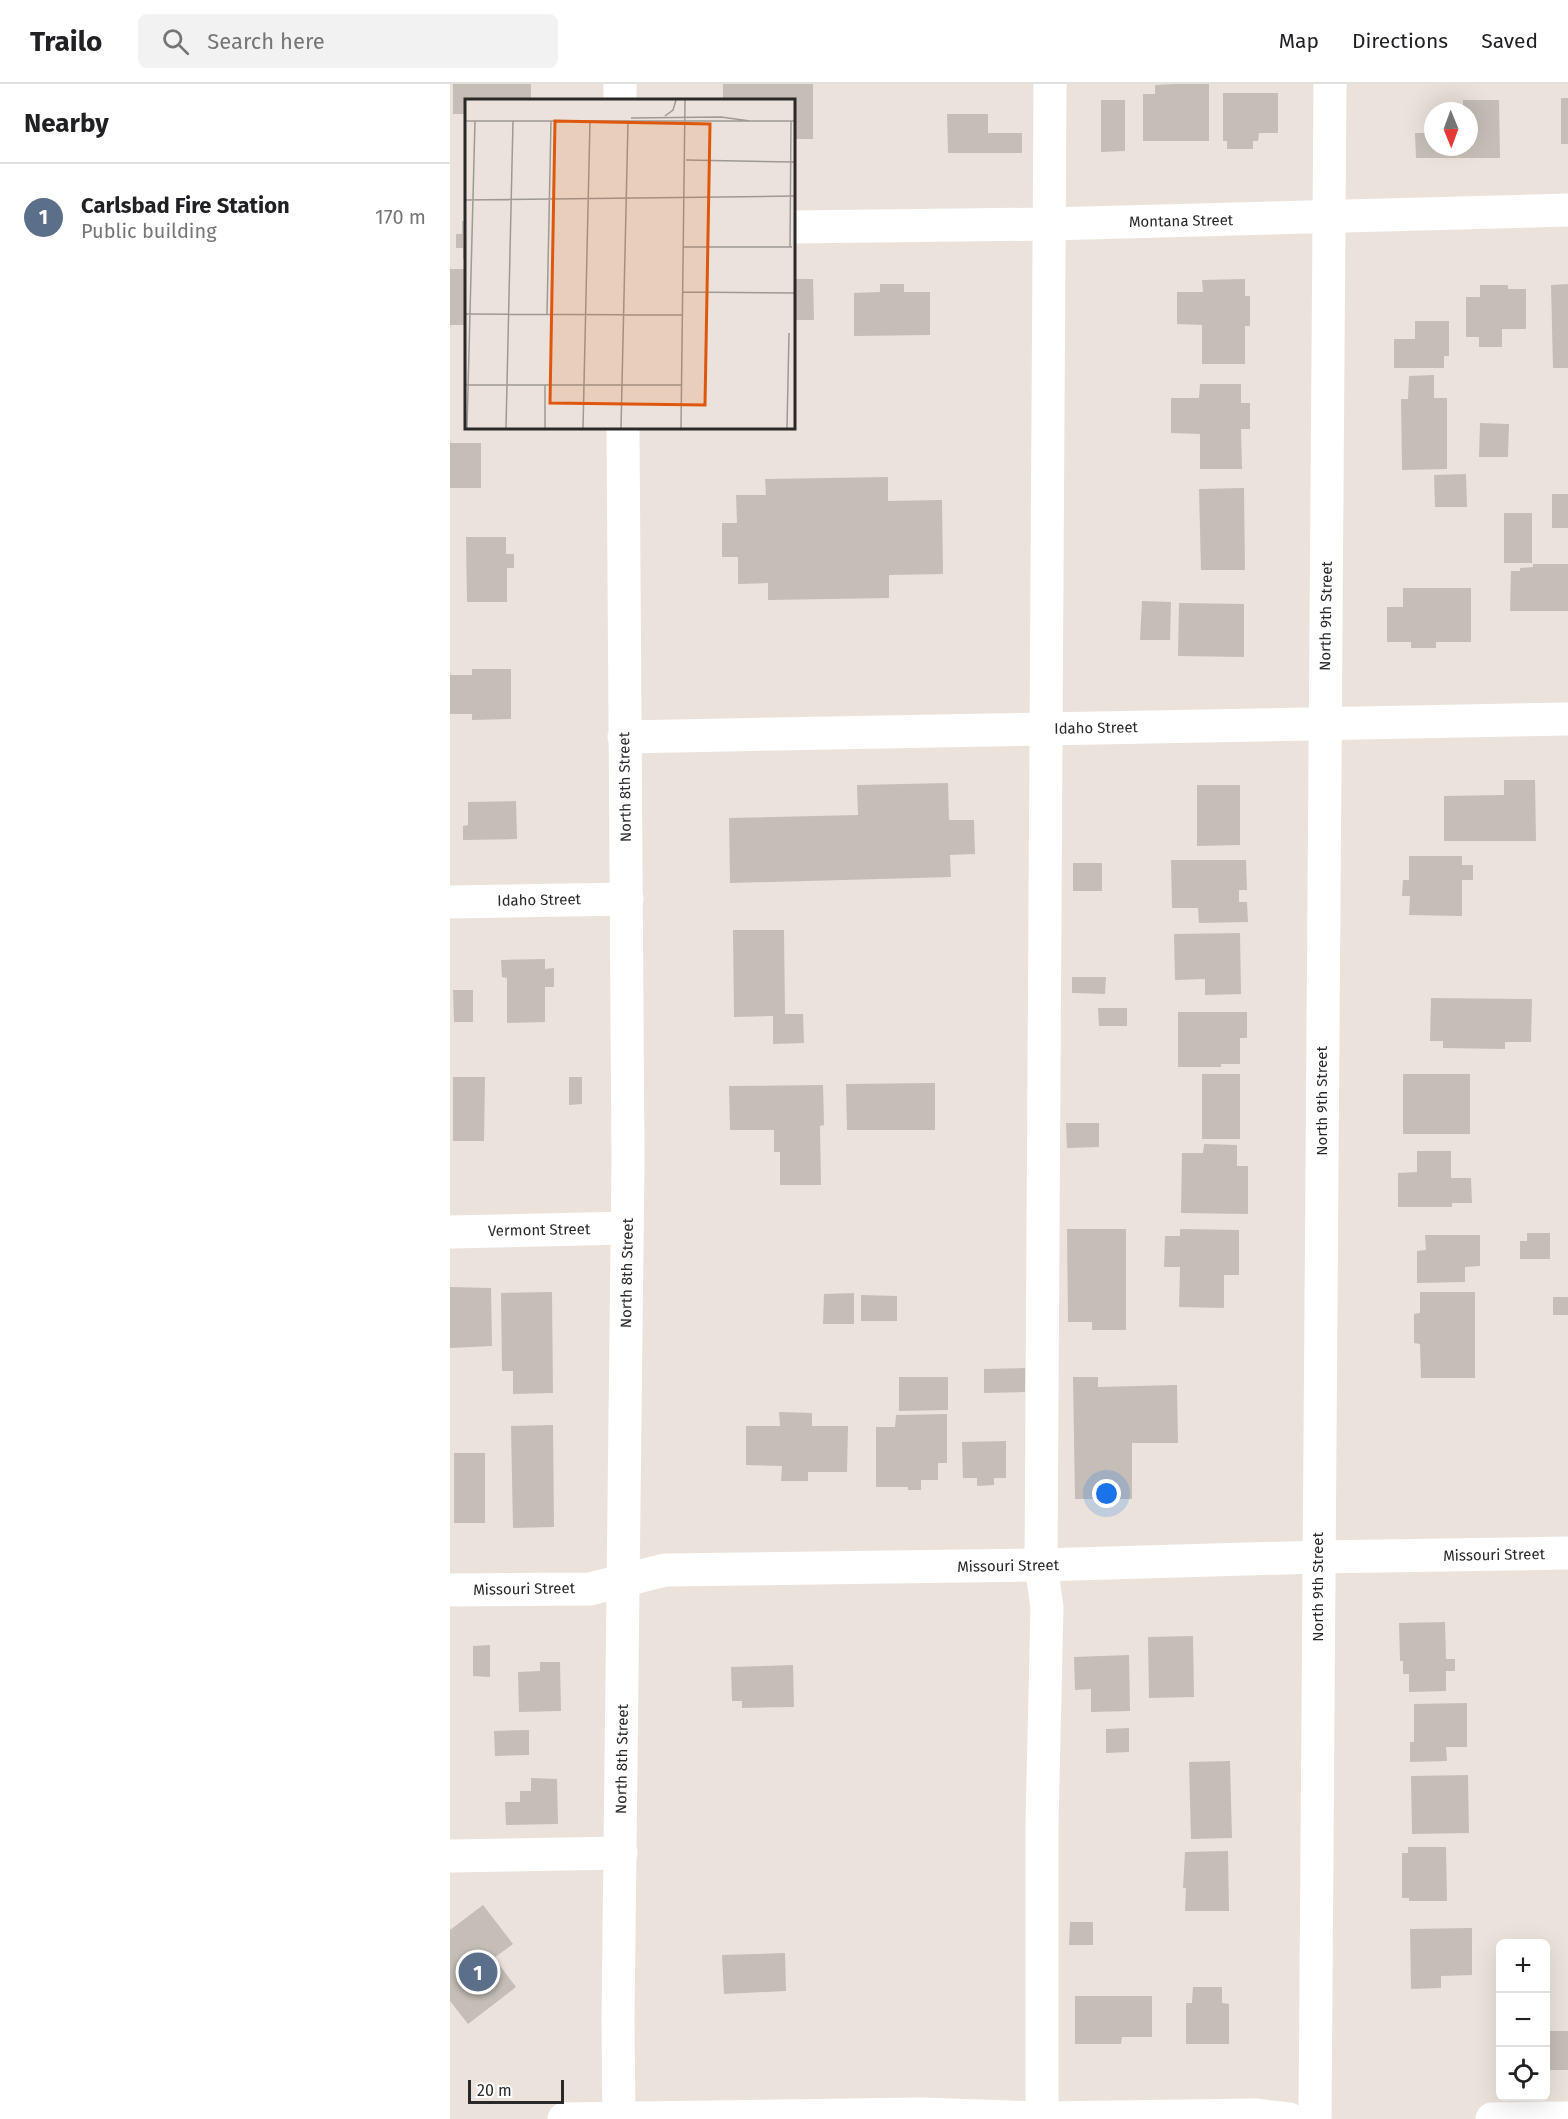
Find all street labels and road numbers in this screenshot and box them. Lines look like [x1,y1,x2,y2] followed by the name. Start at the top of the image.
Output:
[1129,211,1234,231] street label: Montana Street
[1316,560,1336,671] street label: North 9th Street
[1054,718,1139,738] street label: Idaho Street
[615,731,635,842] street label: North 8th Street
[497,890,582,910] street label: Idaho Street
[1313,1046,1331,1156] street label: North 9th Street
[617,1217,637,1328] street label: North 8th Street
[488,1220,591,1240] street label: Vermont Street
[1309,1532,1327,1642] street label: North 9th Street
[1443,1545,1546,1565] street label: Missouri Street
[957,1556,1060,1576] street label: Missouri Street
[473,1579,576,1599] street label: Missouri Street
[612,1703,632,1814] street label: North 8th Street

